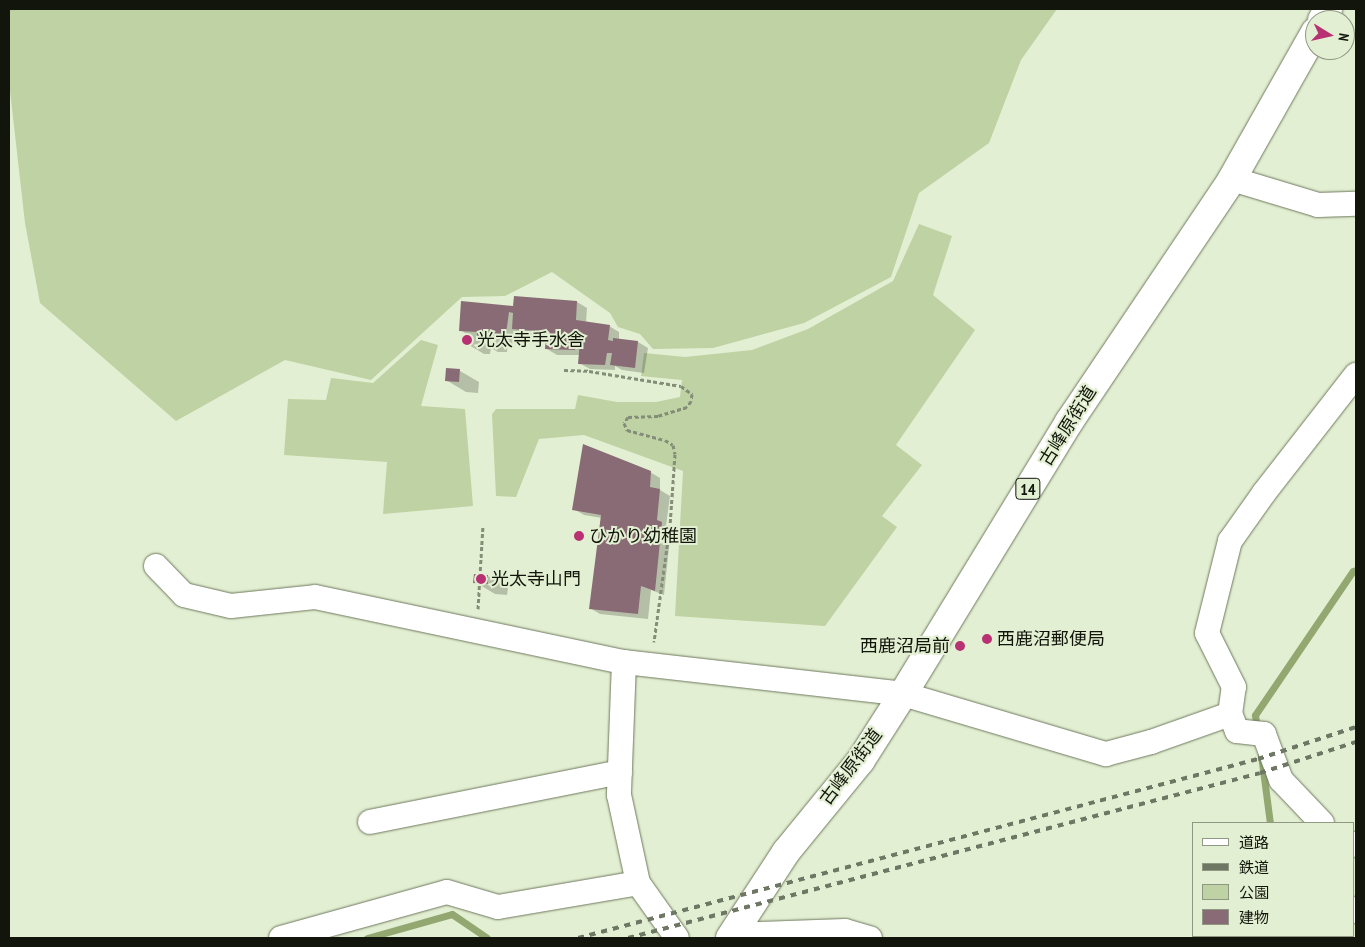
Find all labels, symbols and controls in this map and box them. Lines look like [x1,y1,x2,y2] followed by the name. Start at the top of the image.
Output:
[1305,10,1355,60] north arrow
[1334,32,1353,42] text: N
[477,329,585,351] place label: 光太寺手水舎
[461,334,473,346] marker: 光太寺手水舎
[1035,382,1101,470] street label: 古峰原街道
[1014,476,1042,502] road number: 14
[589,525,697,547] place label: ひかり幼稚園
[573,530,585,542] marker: ひかり幼稚園
[491,568,581,590] place label: 光太寺山門
[475,573,487,585] marker: 光太寺山門
[997,628,1105,650] place label: 西鹿沼郵便局
[981,633,993,645] marker: 西鹿沼郵便局
[860,635,950,657] place label: 西鹿沼局前
[954,640,966,652] marker: 西鹿沼局前
[815,725,887,809] street label: 古峰原街道
[1192,822,1355,937] legend
[1239,833,1269,852] text: 道路
[1239,858,1269,877] text: 鉄道
[1239,883,1269,902] text: 公園
[1239,908,1269,927] text: 建物

